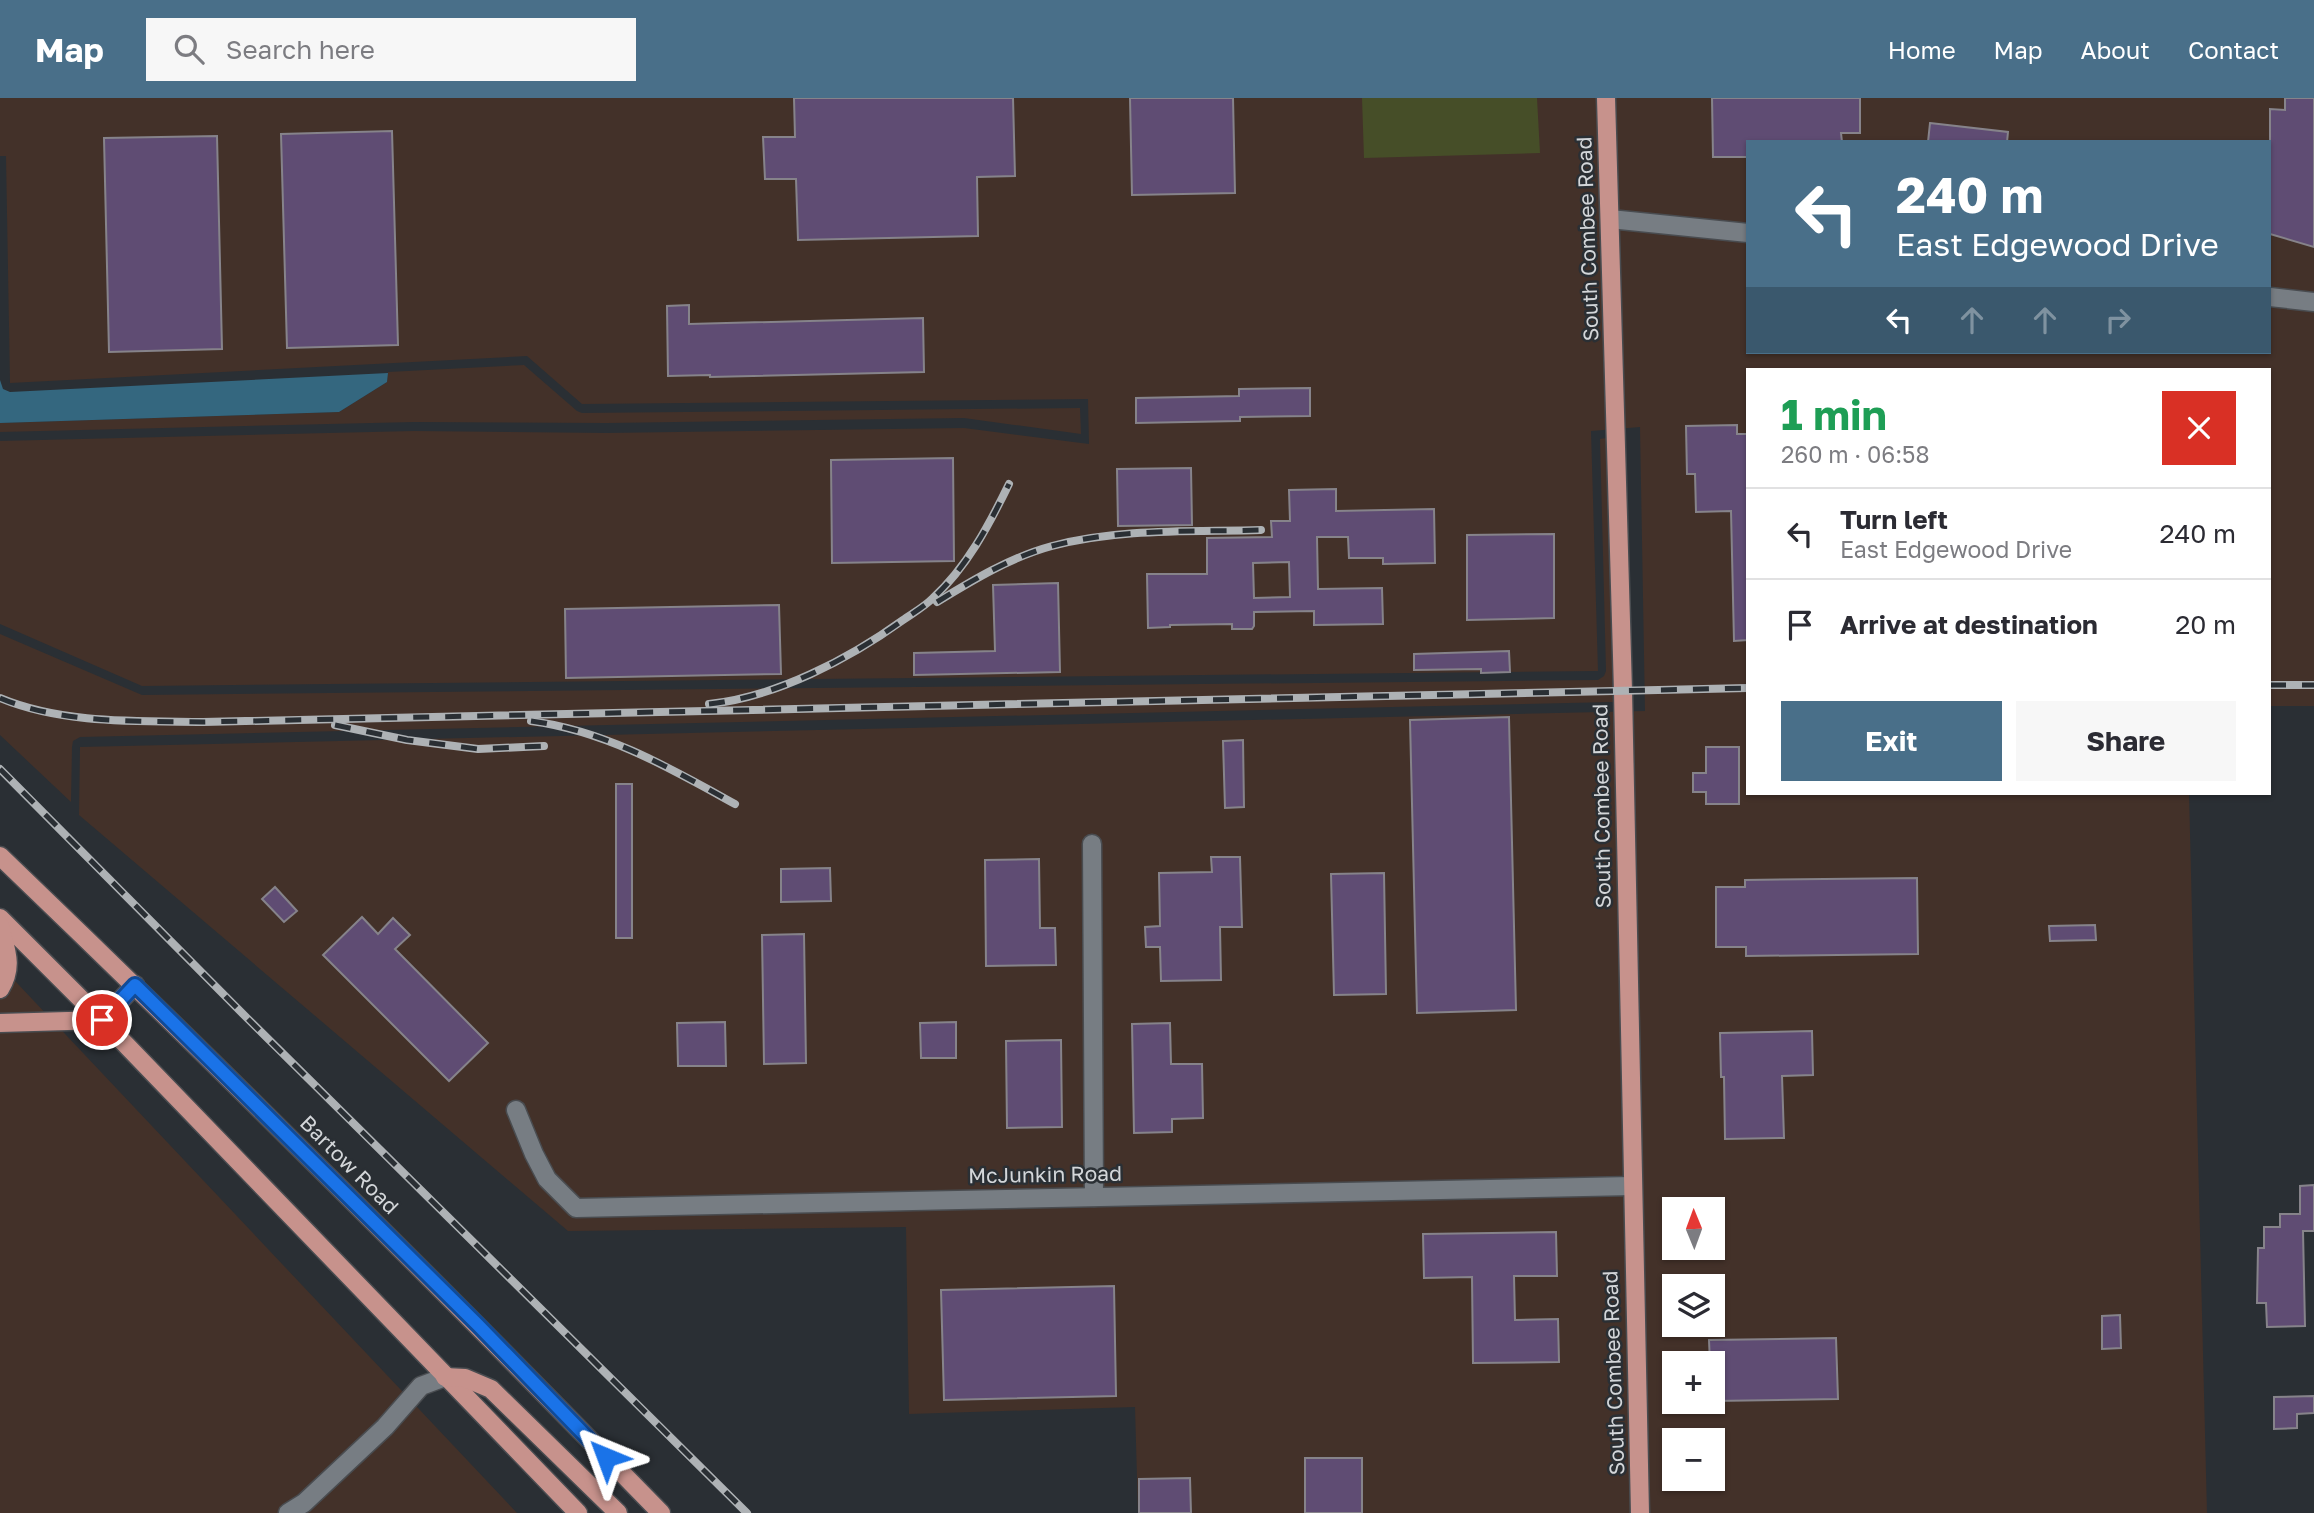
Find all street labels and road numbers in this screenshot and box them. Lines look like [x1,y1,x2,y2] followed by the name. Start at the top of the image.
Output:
[1570,136,1604,342] street label: South Combee Road
[1586,703,1616,909] street label: South Combee Road
[295,1109,405,1219] street label: Bartow Road
[968,1160,1122,1188] street label: McJunkin Road
[1596,1270,1630,1476] street label: South Combee Road

